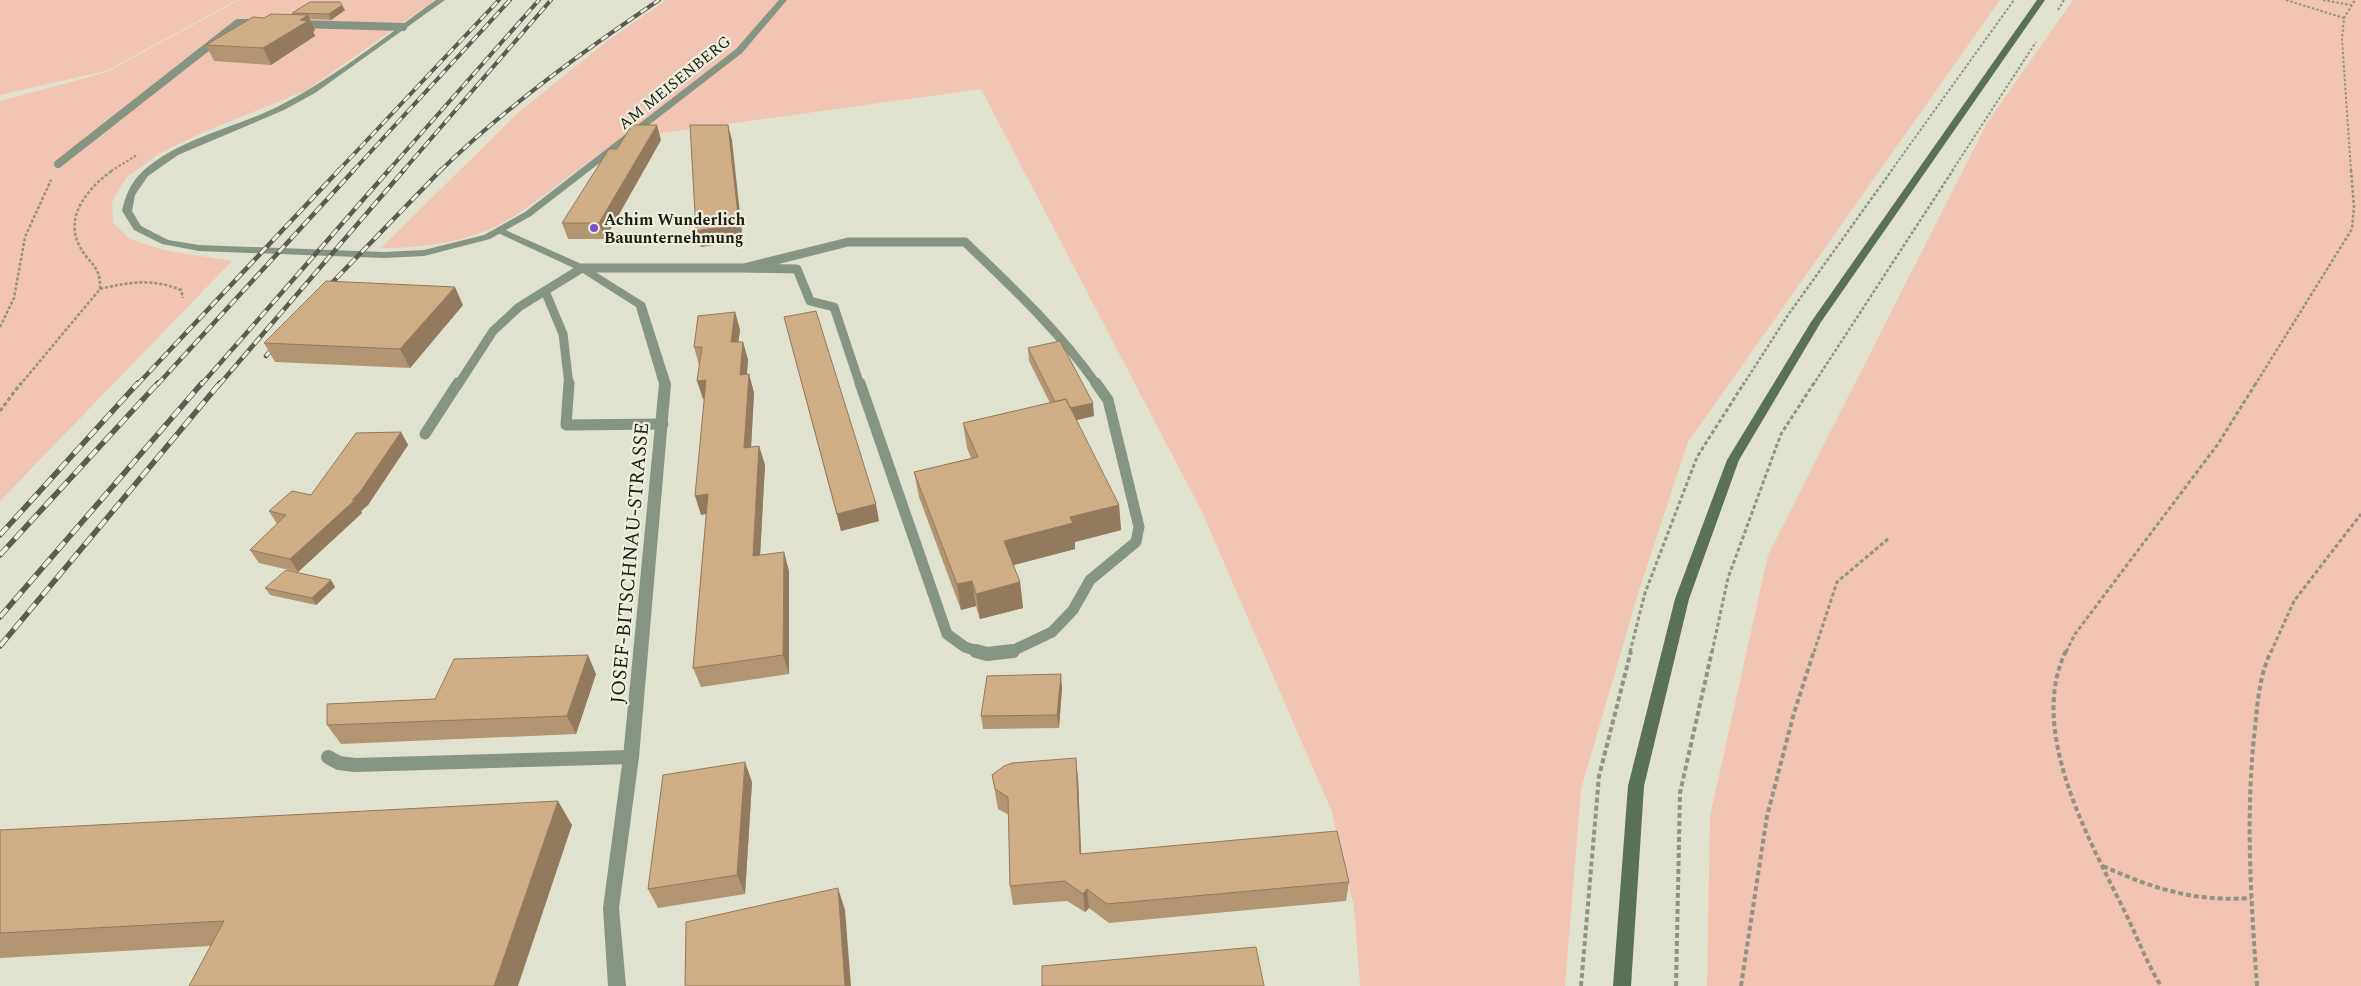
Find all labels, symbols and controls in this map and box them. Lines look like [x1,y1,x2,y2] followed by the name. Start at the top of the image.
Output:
[613,30,736,136] street label: AM MEISENBERG
[604,208,745,250] place label: Achim Wunderlich Bauunternehmung
[588,222,600,234] marker: Achim Wunderlich Bauunternehmung
[603,421,657,705] street label: JOSEF-BITSCHNAU-STRASSE

